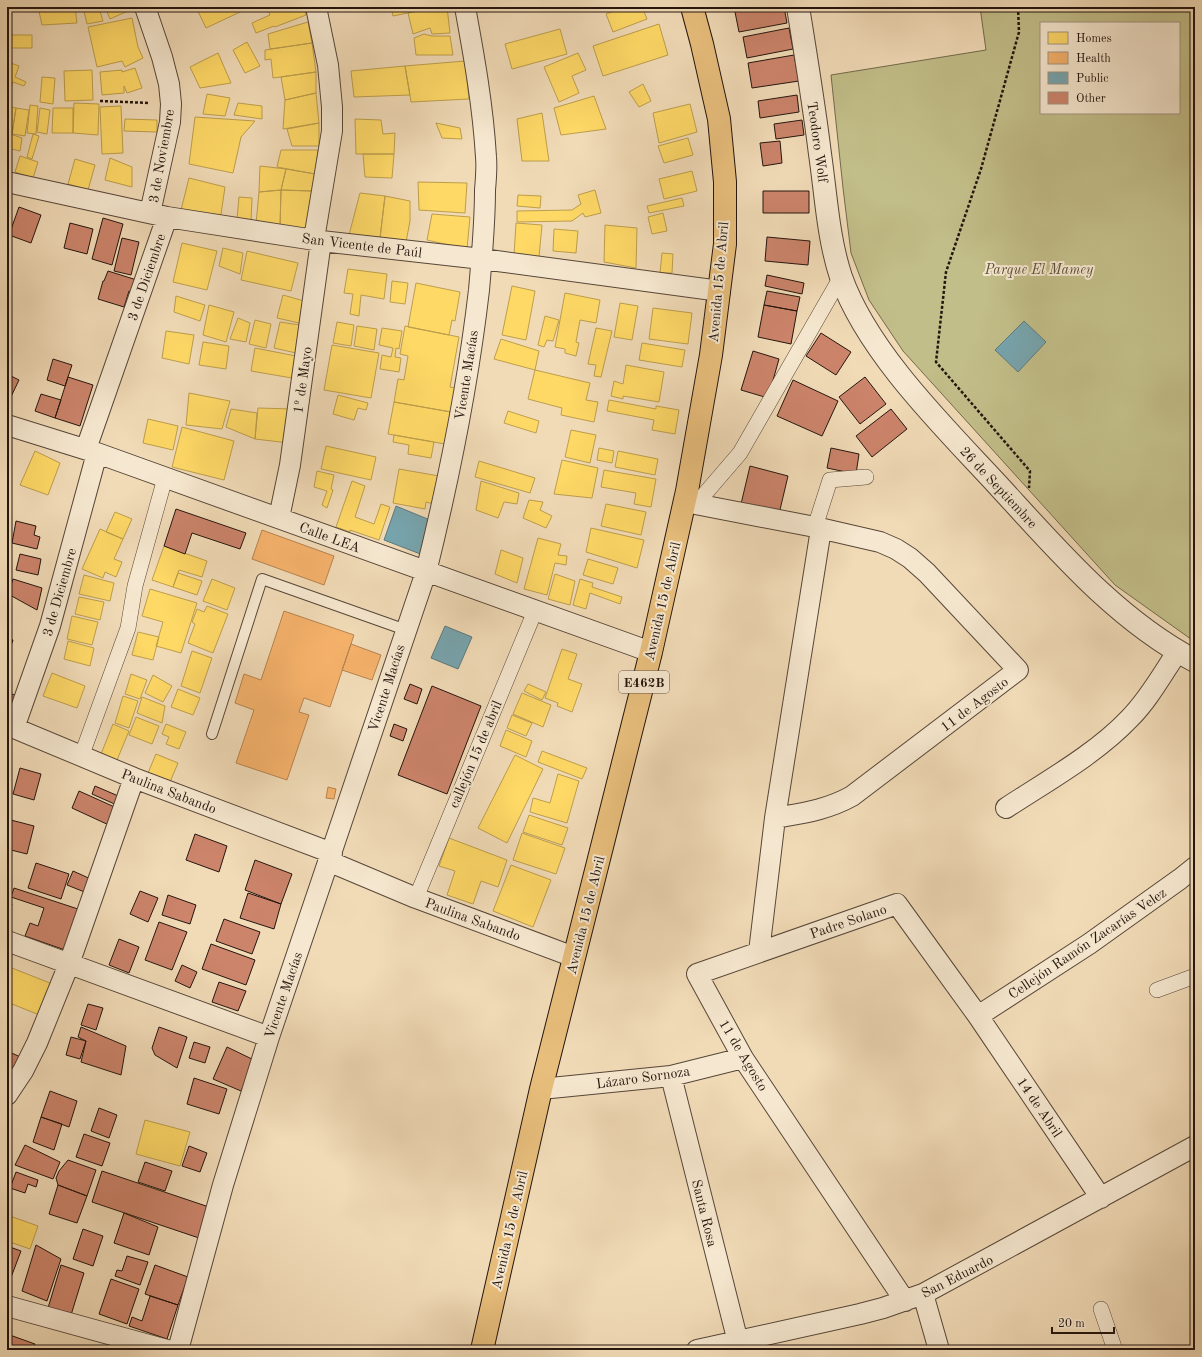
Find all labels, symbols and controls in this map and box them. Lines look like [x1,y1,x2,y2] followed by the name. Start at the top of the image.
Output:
[1040,22,1180,114] legend
[1076,33,1112,45] text: Homes
[1076,53,1111,65] text: Health
[1076,73,1108,85] text: Public
[1076,93,1106,105] text: Other
[804,100,830,185] street label: Teodoro Wolf
[147,108,177,204] street label: 3 de Noviembre
[707,221,731,343] street label: Avenida 15 de Abril
[125,232,168,323] street label: 3 de Diciembre
[301,232,423,260] street label: San Vicente de Paúl
[984,263,1094,278] park label: Parque El Mamey
[453,329,481,421] street label: Vicente Macías
[291,346,315,414] street label: 1º de Mayo
[957,444,1039,531] street label: 26 de Septiembre
[297,520,362,556] street label: Calle LEA
[642,540,684,662] street label: Avenida 15 de Abril
[41,547,79,638] street label: 3 de Diciembre
[366,643,408,734] street label: Vicente Macías
[619,671,669,693] road number: E462B
[938,675,1011,735] street label: 11 de Agosto
[447,698,505,810] street label: callejón 15 de abril
[119,767,218,817] street label: Paulina Sabando
[564,854,608,976] street label: Avenida 15 de Abril
[1006,886,1169,1002] street label: Cellejón Ramón Zacarías Velez
[423,896,522,944] street label: Paulina Sabando
[808,902,888,942] street label: Padre Solano
[263,950,305,1041] street label: Vicente Macías
[716,1017,770,1094] street label: 11 de Agosto
[595,1064,691,1092] street label: Lázaro Sornoza
[1014,1075,1064,1140] street label: 14 de Abril
[489,1169,531,1291] street label: Avenida 15 de Abril
[689,1178,719,1248] street label: Santa Rosa
[919,1253,996,1301] street label: San Eduardo
[1052,1309,1114,1335] scale bar
[1058,1318,1085,1330] text: 20 m

